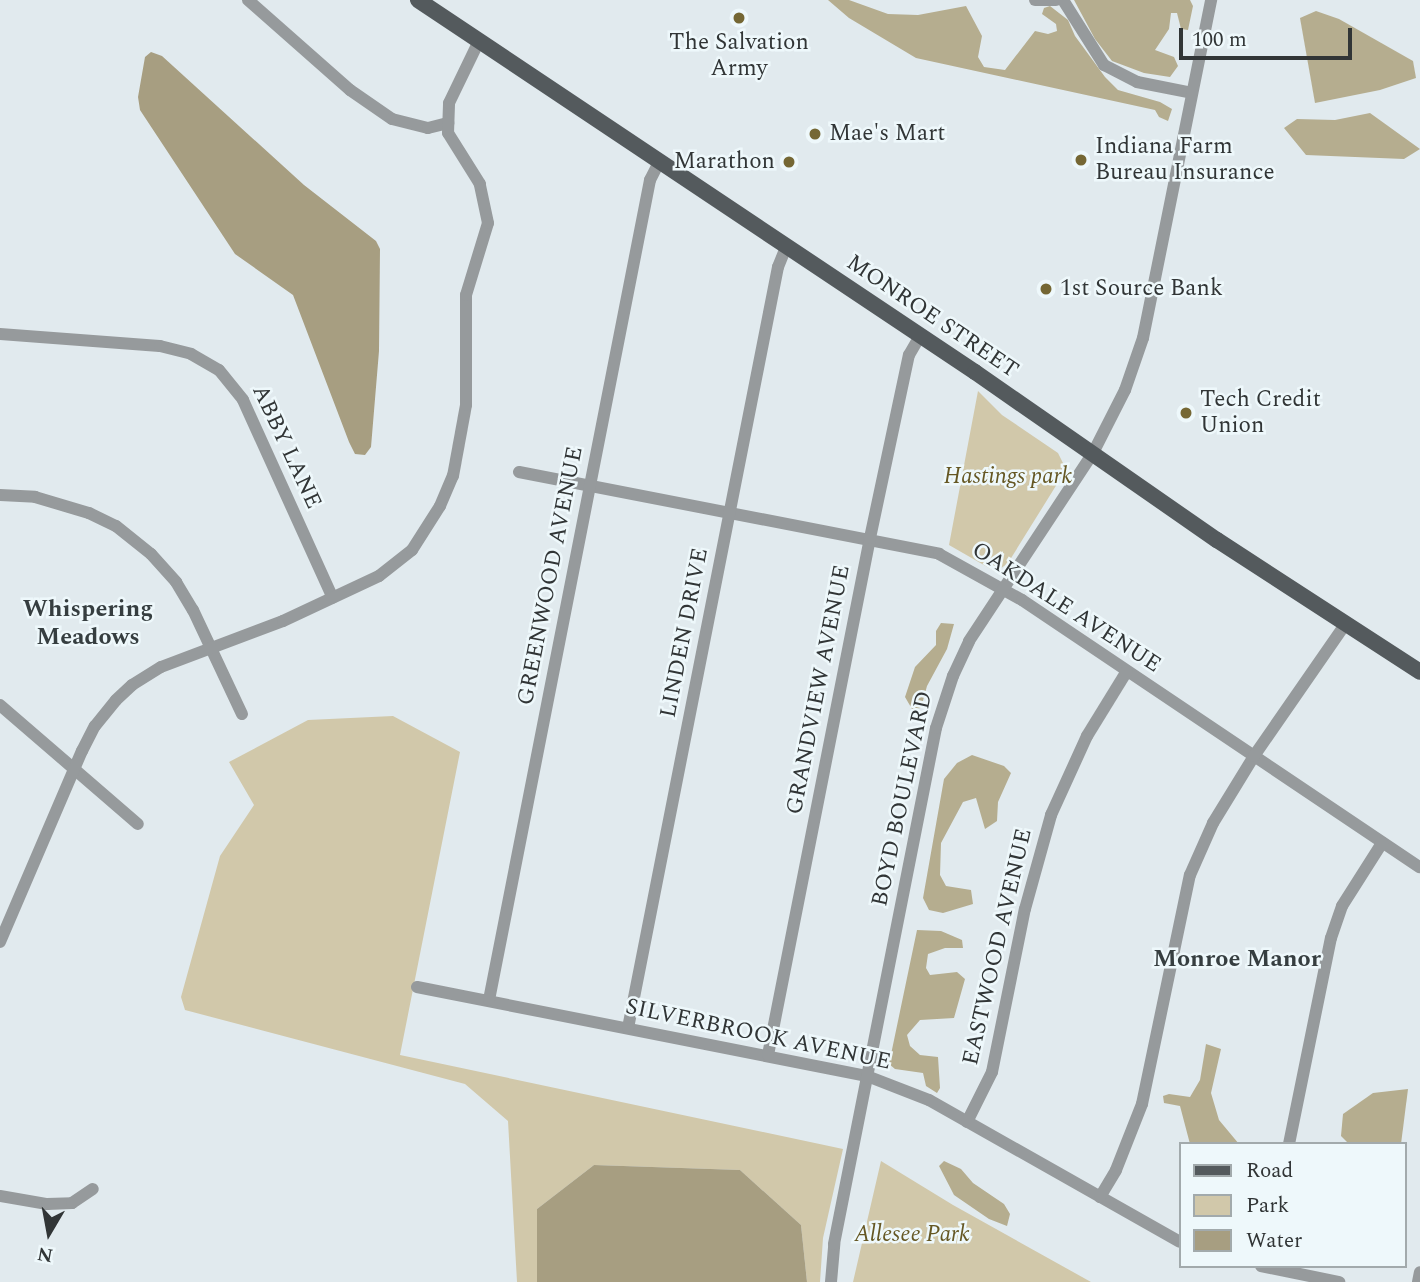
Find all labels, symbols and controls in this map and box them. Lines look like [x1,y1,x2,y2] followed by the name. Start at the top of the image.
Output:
[731,10,747,26] marker: The Salvation Army
[1182,14,1355,58] scale bar
[1192,24,1247,56] text: 100 m
[669,29,809,83] place label: The Salvation Army
[829,120,945,148] place label: Mae's Mart
[807,126,823,142] marker: Mae's Mart
[1095,133,1275,187] place label: Indiana Farm Bureau Insurance
[674,148,775,176] place label: Marathon
[1073,152,1089,168] marker: Indiana Farm Bureau Insurance
[781,154,797,170] marker: Marathon
[841,249,1023,385] street label: MONROE STREET
[1060,275,1223,303] place label: 1st Source Bank
[1038,281,1054,297] marker: 1st Source Bank
[245,381,327,513] street label: ABBY LANE
[1200,386,1321,440] place label: Tech Credit Union
[1178,405,1194,421] marker: Tech Credit Union
[512,444,590,708] street label: GREENWOOD AVENUE
[944,463,1072,491] park label: Hastings park
[966,537,1166,679] street label: OAKDALE AVENUE
[655,546,715,720] street label: LINDEN DRIVE
[781,563,857,817] street label: GRANDVIEW AVENUE
[23,596,153,652] district label: Whispering Meadows
[867,689,939,909] street label: BOYD BOULEVARD
[957,826,1039,1068] street label: EASTWOOD AVENUE
[1153,946,1321,974] district label: Monroe Manor
[623,993,893,1077] street label: SILVERBROOK AVENUE
[1178,1142,1406,1268] legend
[1246,1155,1293,1187] text: Road
[1246,1190,1289,1222] text: Park
[14,1198,84,1268] north arrow
[854,1221,970,1249] park label: Allesee Park
[1246,1225,1302,1257] text: Water
[35,1239,55,1270] text: N

